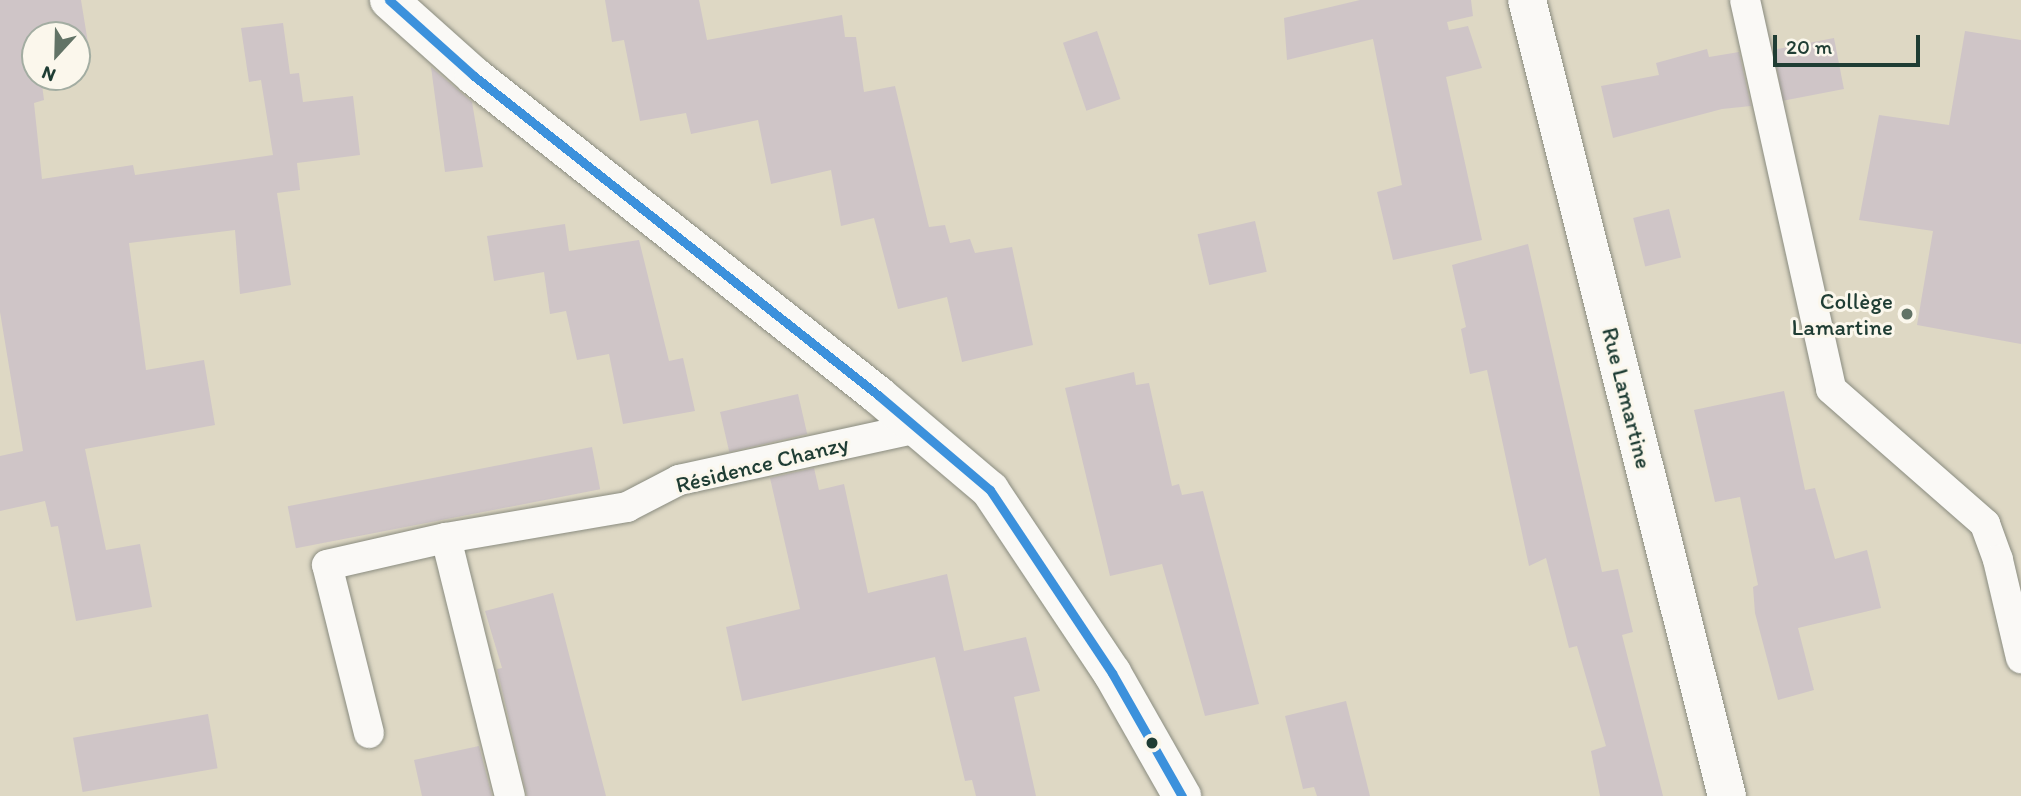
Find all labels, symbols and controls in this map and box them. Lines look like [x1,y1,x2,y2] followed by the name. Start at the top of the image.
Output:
[21,21,91,91] north arrow
[1776,21,1923,65] scale bar
[1786,34,1832,59] text: 20 m
[38,61,59,87] text: N
[1792,287,1893,341] place label: Collège Lamartine
[1899,306,1915,322] marker: Collège Lamartine
[1596,325,1658,471] street label: Rue Lamartine
[673,429,851,499] street label: Résidence Chanzy
[1145,736,1159,750] unlabelled marker

